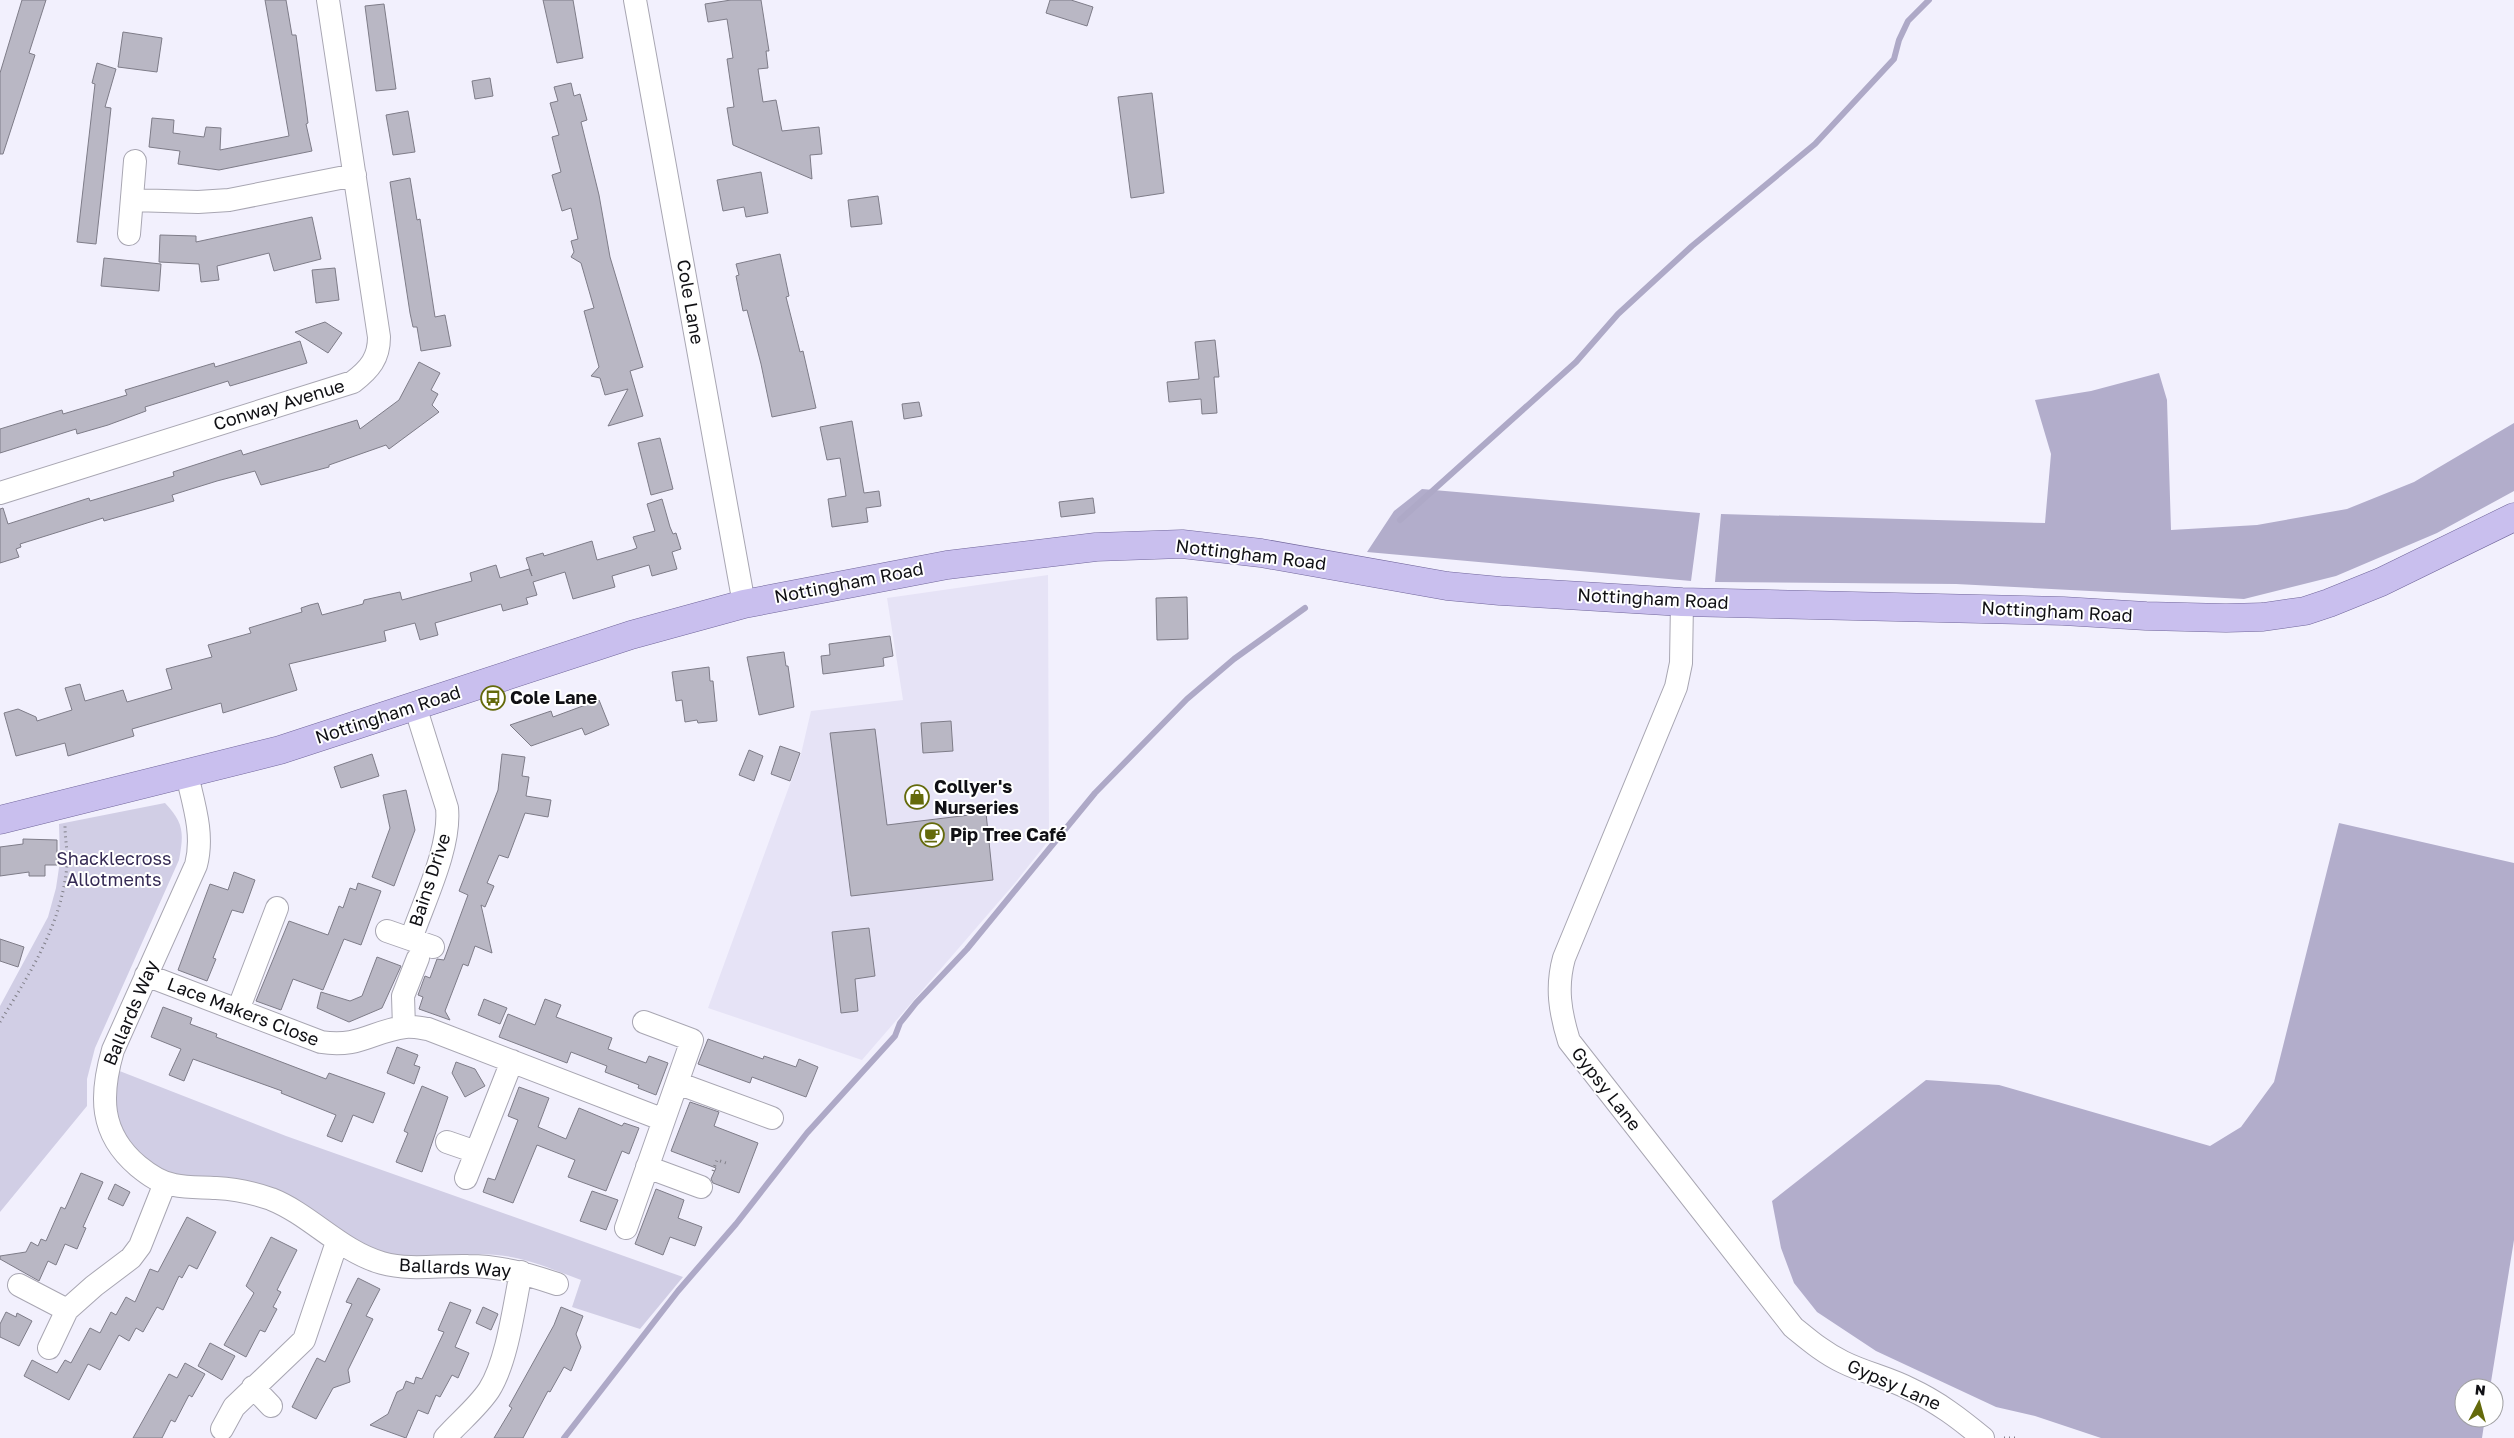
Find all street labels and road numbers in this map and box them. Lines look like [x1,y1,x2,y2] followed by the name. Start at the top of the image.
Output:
[673,258,709,346] street label: Cole Lane
[210,374,347,434] street label: Conway Avenue
[1175,534,1328,574] street label: Nottingham Road
[772,557,925,607] street label: Nottingham Road
[1577,583,1729,613] street label: Nottingham Road
[1981,596,2133,626] street label: Nottingham Road
[312,680,463,748] street label: Nottingham Road
[404,830,454,929] street label: Bains Drive
[98,957,162,1069] street label: Ballards Way
[164,972,322,1050] street label: Lace Makers Close
[1567,1042,1646,1135] street label: Gypsy Lane
[398,1253,512,1281] street label: Ballards Way
[1844,1354,1945,1414] street label: Gypsy Lane

